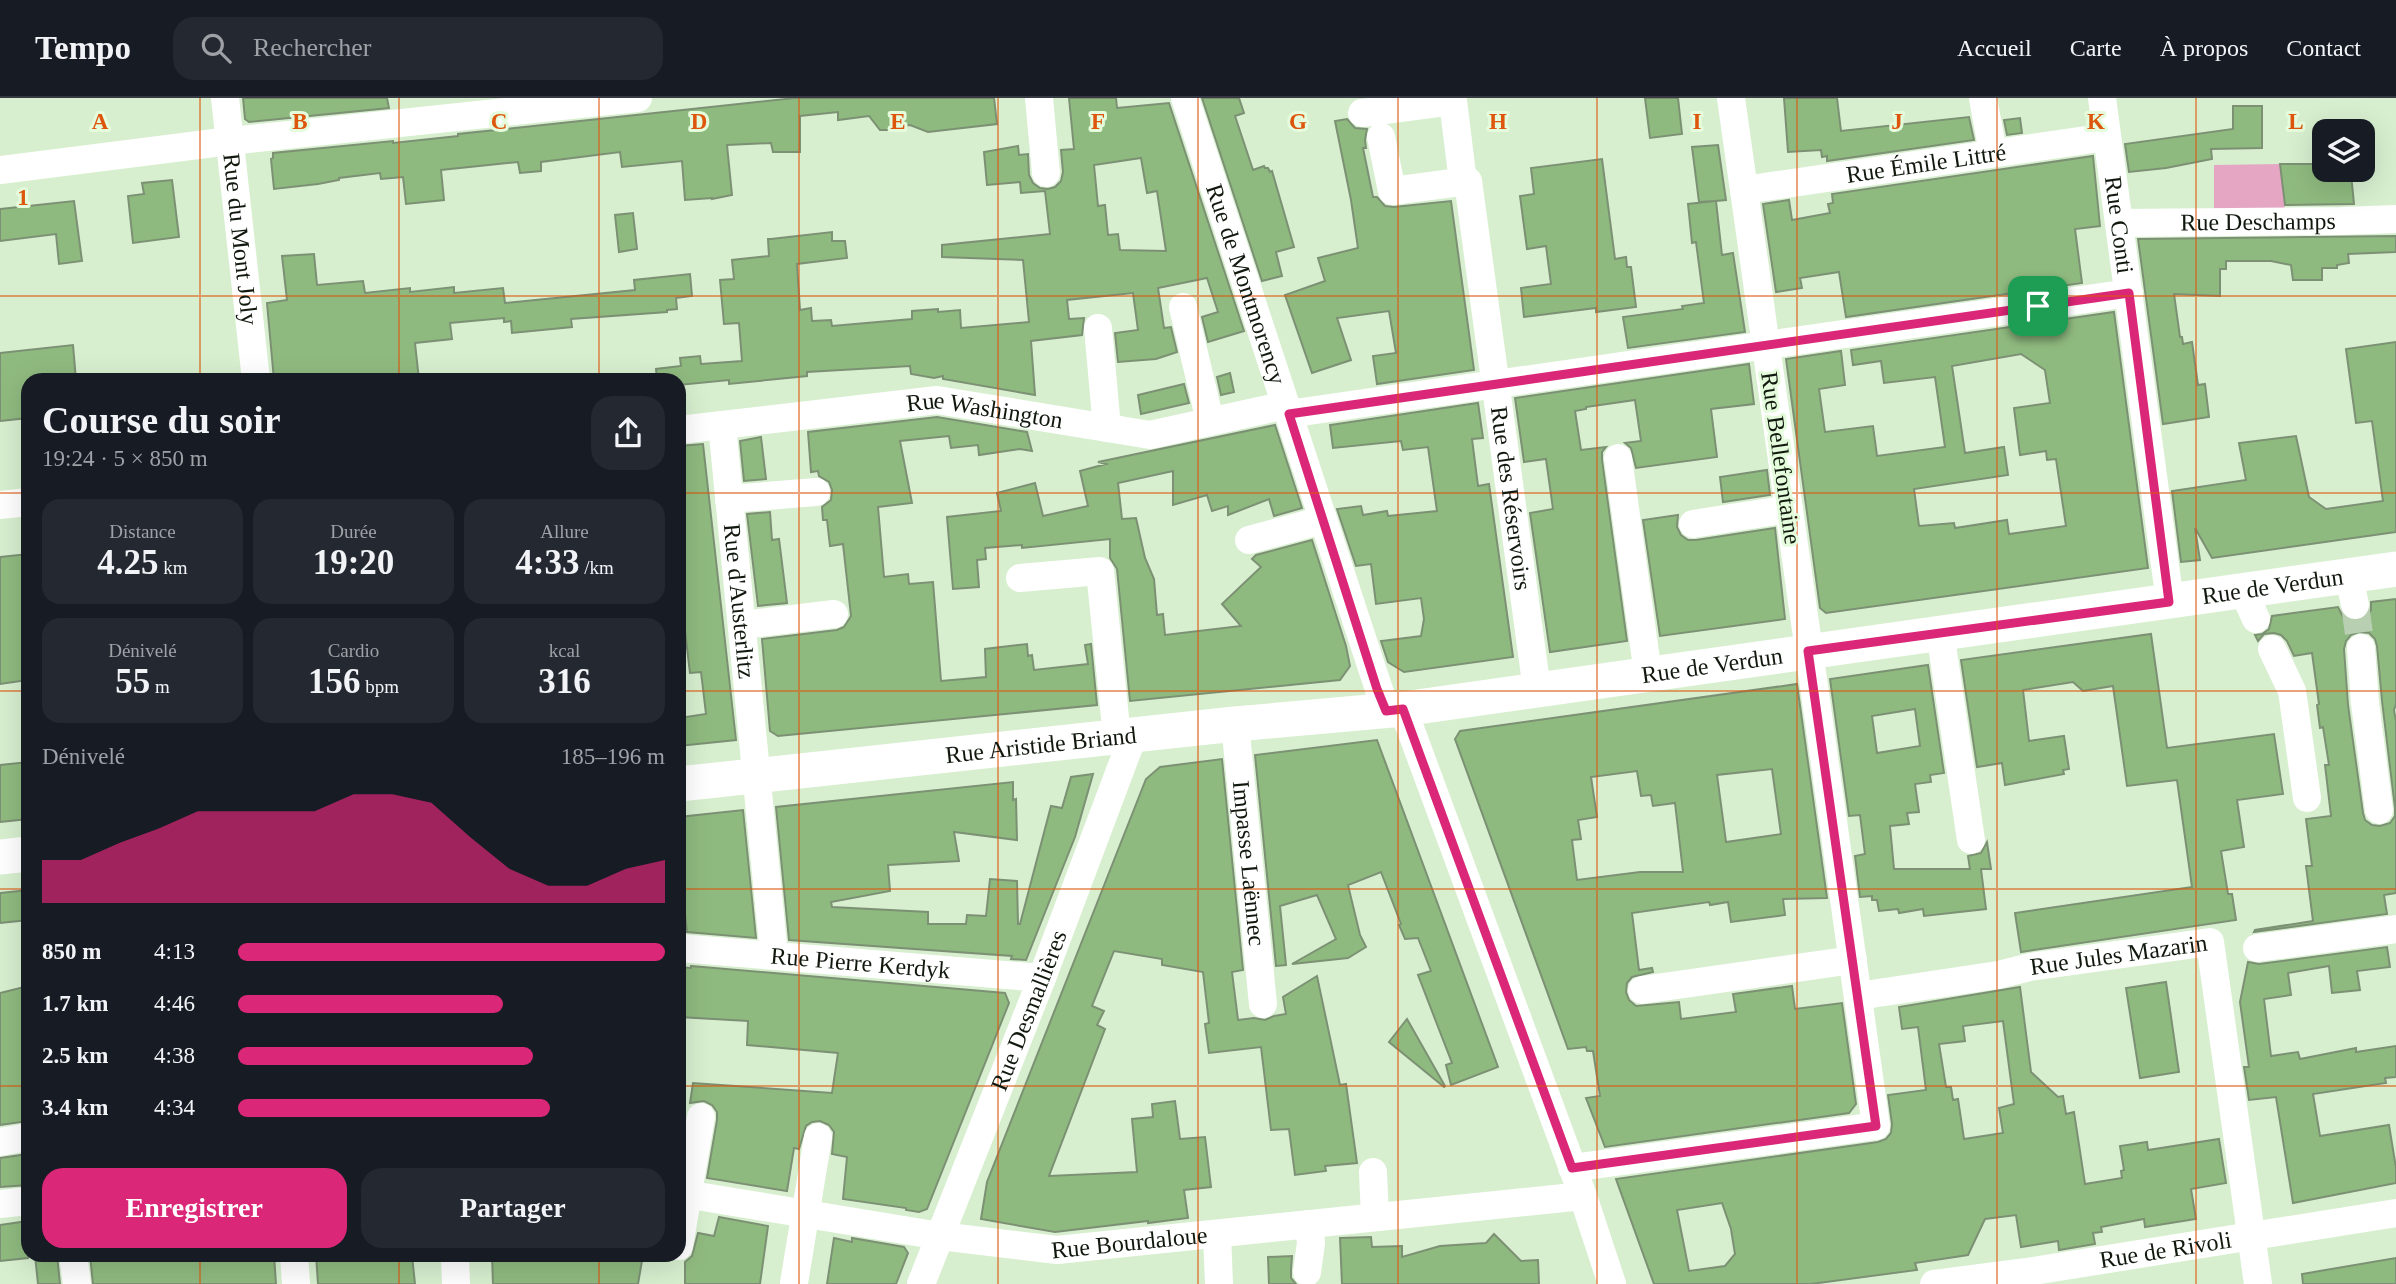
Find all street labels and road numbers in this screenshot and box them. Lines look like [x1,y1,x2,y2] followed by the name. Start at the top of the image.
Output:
[1844,139,2008,188] street label: Rue Émile Littré
[218,152,263,326] street label: Rue du Mont Joly
[2100,175,2139,275] street label: Rue Conti
[1201,181,1291,388] street label: Rue de Montmorency
[2180,208,2336,235] street label: Rue Deschamps
[1756,370,1806,546] street label: Rue Bellefontaine
[905,387,1065,433] street label: Rue Washington
[1486,405,1536,592] street label: Rue des Réservoirs
[719,522,760,680] street label: Rue d'Austerlitz
[2200,564,2345,609] street label: Rue de Verdun
[1640,643,1784,688] street label: Rue de Verdun
[944,722,1138,768] street label: Rue Aristide Briand
[1228,779,1270,947] street label: Impasse Laënnec
[986,927,1072,1094] street label: Rue Desmallières
[2028,930,2209,980] street label: Rue Jules Mazarin
[770,943,951,983] street label: Rue Pierre Kerdyk
[1050,1222,1209,1264] street label: Rue Bourdaloue
[2098,1226,2234,1273] street label: Rue de Rivoli

